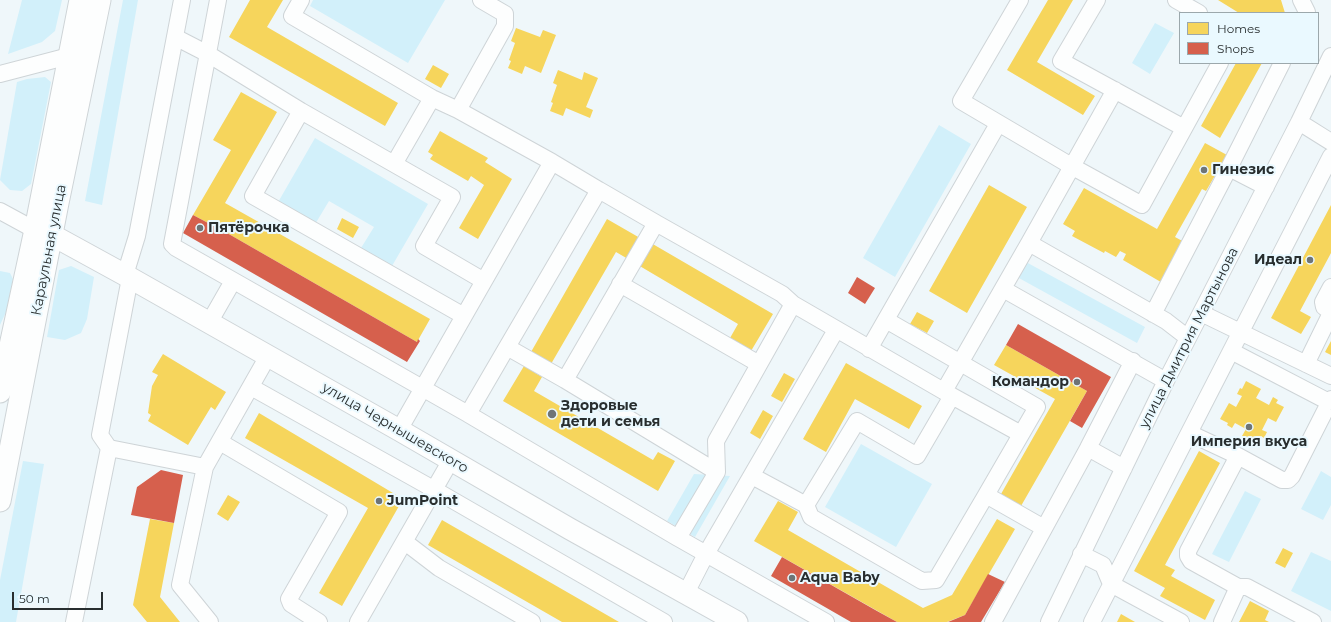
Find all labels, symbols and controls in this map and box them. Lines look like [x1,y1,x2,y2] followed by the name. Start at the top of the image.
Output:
[1179,12,1319,64] legend
[1217,21,1260,36] text: Homes
[1217,41,1254,56] text: Shops
[1212,162,1274,178] place label: Гинезис
[1199,165,1209,175] marker: Гинезис
[28,183,70,317] street label: Караульная улица
[208,220,289,236] place label: Пятёрочка
[195,223,205,233] marker: Пятёрочка
[1136,245,1242,431] street label: улица Дмитрия Мартынова
[1254,252,1302,268] place label: Идеал
[1305,255,1315,265] marker: Идеал
[992,374,1069,390] place label: Командор
[1072,377,1082,387] marker: Командор
[319,379,471,477] street label: улица Чернышевского
[561,398,660,430] place label: Здоровые дети и семья
[546,408,558,420] marker: Здоровые дети и семья
[1244,422,1254,432] marker: Империя вкуса
[1191,434,1307,450] place label: Империя вкуса
[387,493,458,509] place label: JumPoint
[374,496,384,506] marker: JumPoint
[800,570,880,586] place label: Aqua Baby
[787,573,797,583] marker: Aqua Baby
[14,584,105,610] scale bar
[19,591,50,606] text: 50 m

